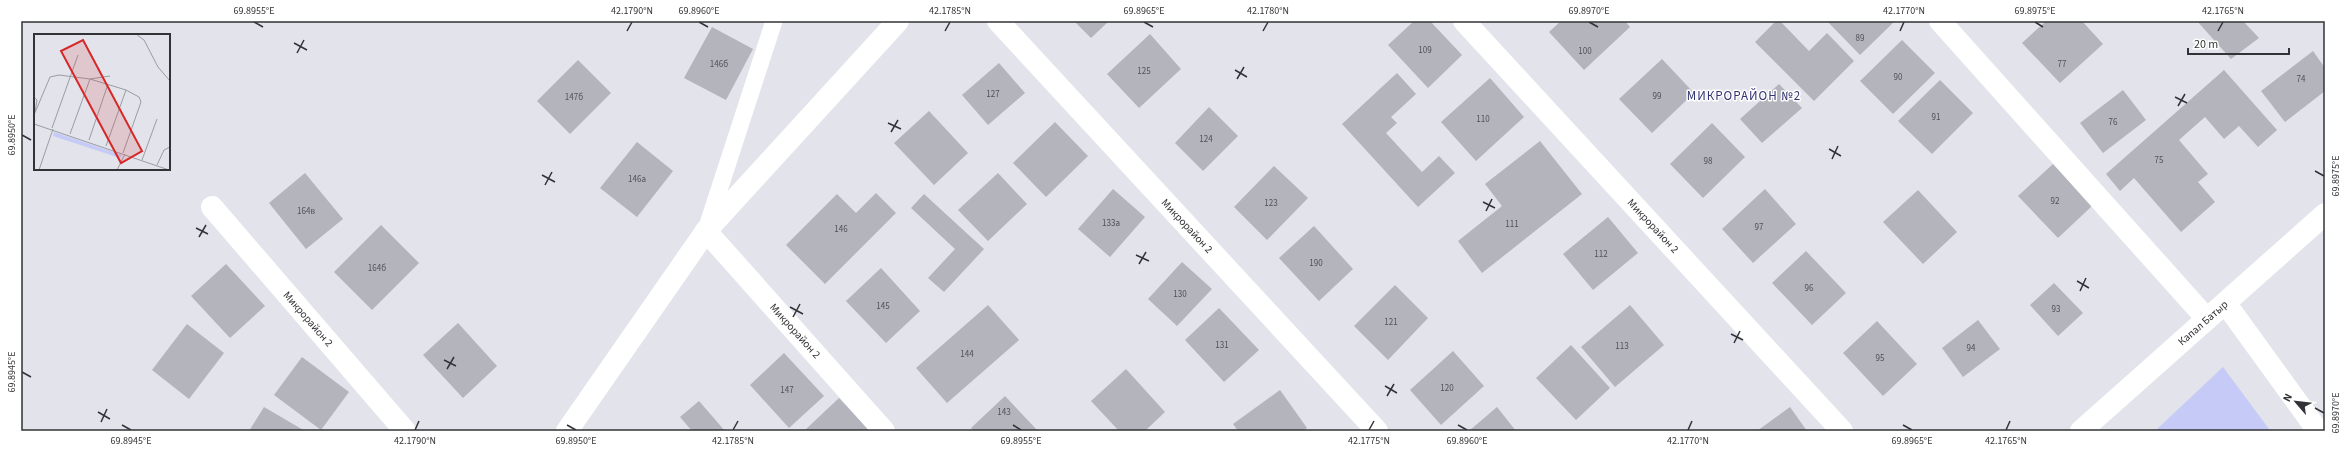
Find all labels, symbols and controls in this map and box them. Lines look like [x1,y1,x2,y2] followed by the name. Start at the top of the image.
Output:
[234,4,274,18] text: 69.8955°E
[611,4,653,18] text: 42.1790°N
[679,4,719,18] text: 69.8960°E
[929,4,971,18] text: 42.1785°N
[1124,4,1164,18] text: 69.8965°E
[1247,4,1289,18] text: 42.1780°N
[1569,4,1609,18] text: 69.8970°E
[1883,4,1925,18] text: 42.1770°N
[2015,4,2055,18] text: 69.8975°E
[2202,4,2244,18] text: 42.1765°N
[2188,30,2289,56] scale bar
[1856,32,1865,45] house number: 89
[34,34,170,170] inset map
[2194,36,2218,53] text: 20 m
[1418,44,1432,57] house number: 109
[1578,45,1592,58] house number: 100
[710,58,728,71] house number: 146б
[2058,58,2067,71] house number: 77
[1137,65,1151,78] house number: 125
[1894,71,1903,84] house number: 90
[2297,73,2306,86] house number: 74
[1687,87,1801,105] district label: МИКРОРАЙОН №2
[986,88,1000,101] house number: 127
[1653,90,1662,103] house number: 99
[565,91,583,104] house number: 147б
[1932,111,1940,124] house number: 91
[1476,113,1490,126] house number: 110
[5,115,19,155] text: 69.8950°E
[2109,116,2118,129] house number: 76
[1199,133,1213,146] house number: 124
[2155,154,2164,167] house number: 75
[1704,155,1713,168] house number: 98
[2329,156,2343,196] text: 69.8975°E
[628,173,646,186] house number: 146а
[2051,195,2060,208] house number: 92
[1158,196,1216,256] street label: Микрорайон 2
[1624,196,1682,256] street label: Микрорайон 2
[1264,197,1278,210] house number: 123
[297,205,315,218] house number: 164в
[1102,217,1120,230] house number: 133а
[1505,218,1519,231] house number: 111
[1755,221,1764,234] house number: 97
[834,223,848,236] house number: 146
[1594,248,1608,261] house number: 112
[1309,257,1323,270] house number: 190
[368,262,386,275] house number: 164б
[1805,282,1814,295] house number: 96
[280,288,336,350] street label: Микрорайон 2
[1173,288,1187,301] house number: 130
[2175,297,2231,349] street label: Капал Батыр
[766,300,824,362] street label: Микрорайон 2
[876,300,890,313] house number: 145
[2052,303,2061,316] house number: 93
[1384,316,1398,329] house number: 121
[1215,339,1229,352] house number: 131
[1615,340,1629,353] house number: 113
[1967,342,1976,355] house number: 94
[960,348,974,361] house number: 144
[5,352,19,392] text: 69.8945°E
[1876,352,1885,365] house number: 95
[1440,382,1454,395] house number: 120
[2276,382,2316,422] north arrow
[780,384,794,397] house number: 147
[2279,391,2296,404] text: N
[2329,393,2343,433] text: 69.8970°E
[997,406,1011,419] house number: 143
[111,434,151,448] text: 69.8945°E
[394,434,436,448] text: 42.1790°N
[556,434,596,448] text: 69.8950°E
[712,434,754,448] text: 42.1785°N
[1001,434,1041,448] text: 69.8955°E
[1348,434,1390,448] text: 42.1775°N
[1447,434,1487,448] text: 69.8960°E
[1667,434,1709,448] text: 42.1770°N
[1892,434,1932,448] text: 69.8965°E
[1985,434,2027,448] text: 42.1765°N

